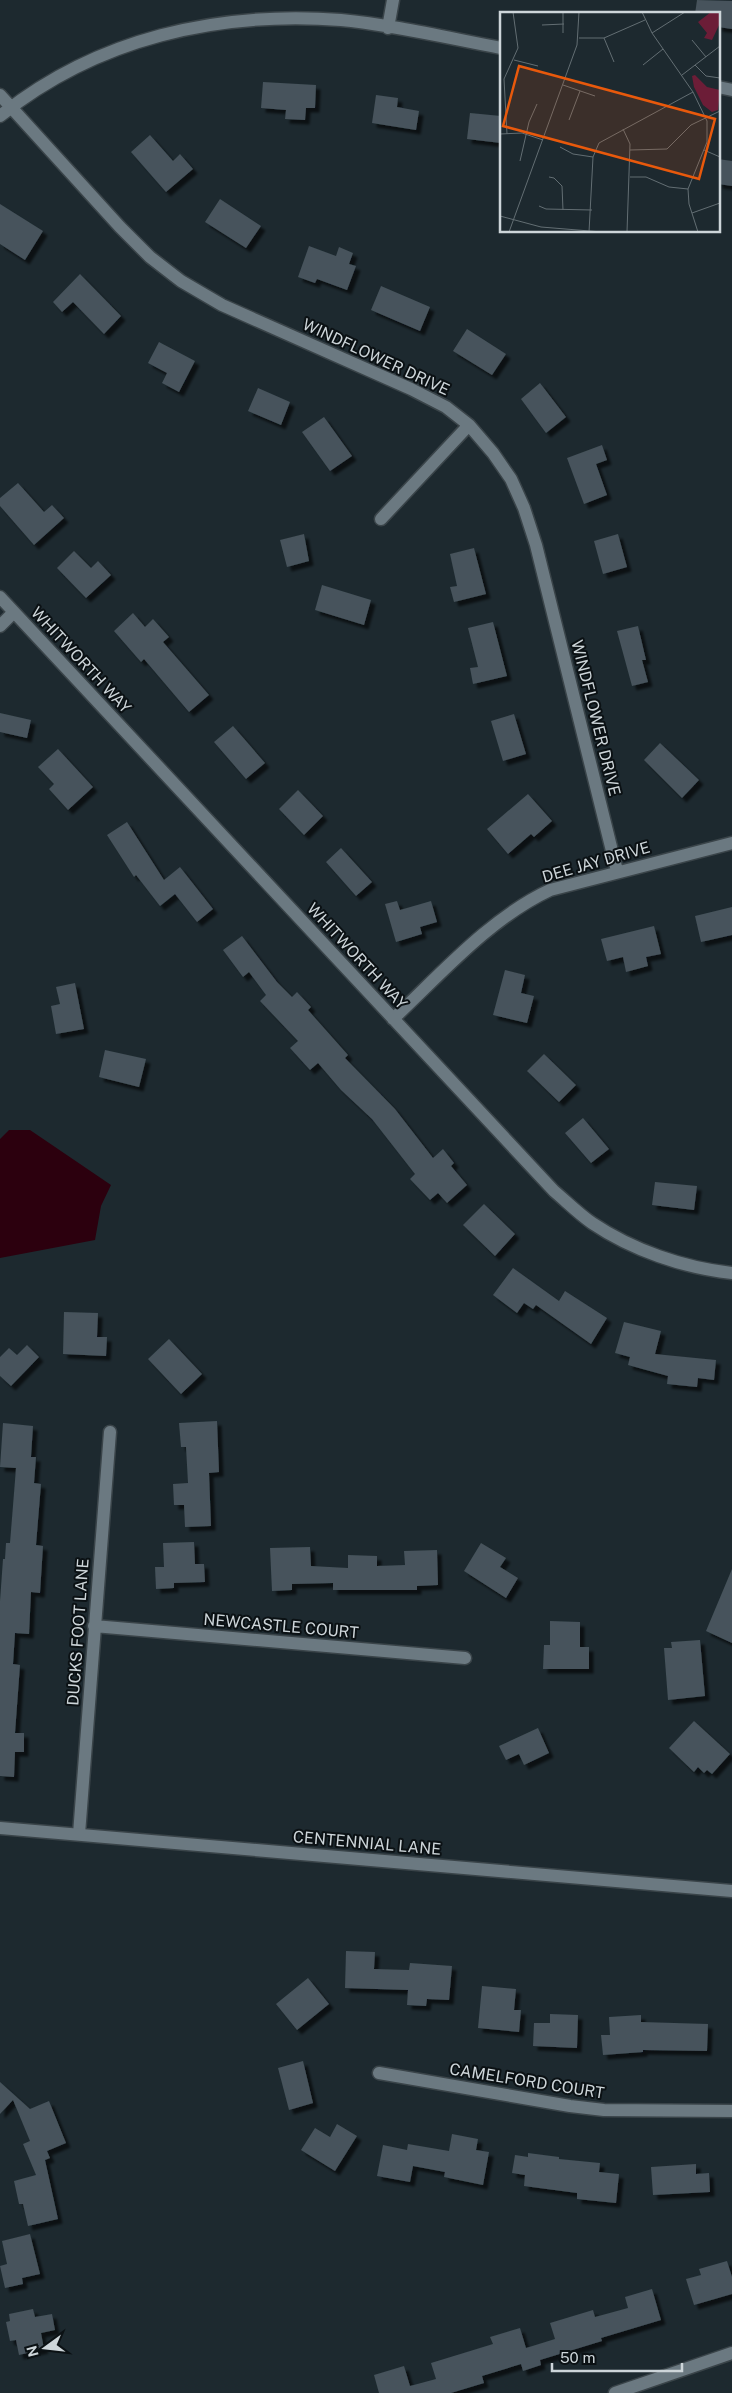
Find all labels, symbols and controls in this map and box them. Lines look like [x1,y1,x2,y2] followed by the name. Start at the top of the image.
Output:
[500,12,720,232] inset map
[299,315,453,399] street label: WINDFLOWER DRIVE
[27,603,135,717] street label: WHITWORTH WAY
[567,638,625,798] street label: WINDFLOWER DRIVE
[540,838,652,886] street label: DEE JAY DRIVE
[303,899,411,1013] street label: WHITWORTH WAY
[63,1558,93,1706] street label: DUCKS FOOT LANE
[203,1610,360,1642] street label: NEWCASTLE COURT
[292,1827,442,1859] street label: CENTENNIAL LANE
[448,2059,606,2103] street label: CAMELFORD COURT
[20,2323,70,2373] north arrow
[552,2340,682,2372] scale bar
[23,2344,42,2359] text: N
[560,2349,595,2366] text: 50 m

